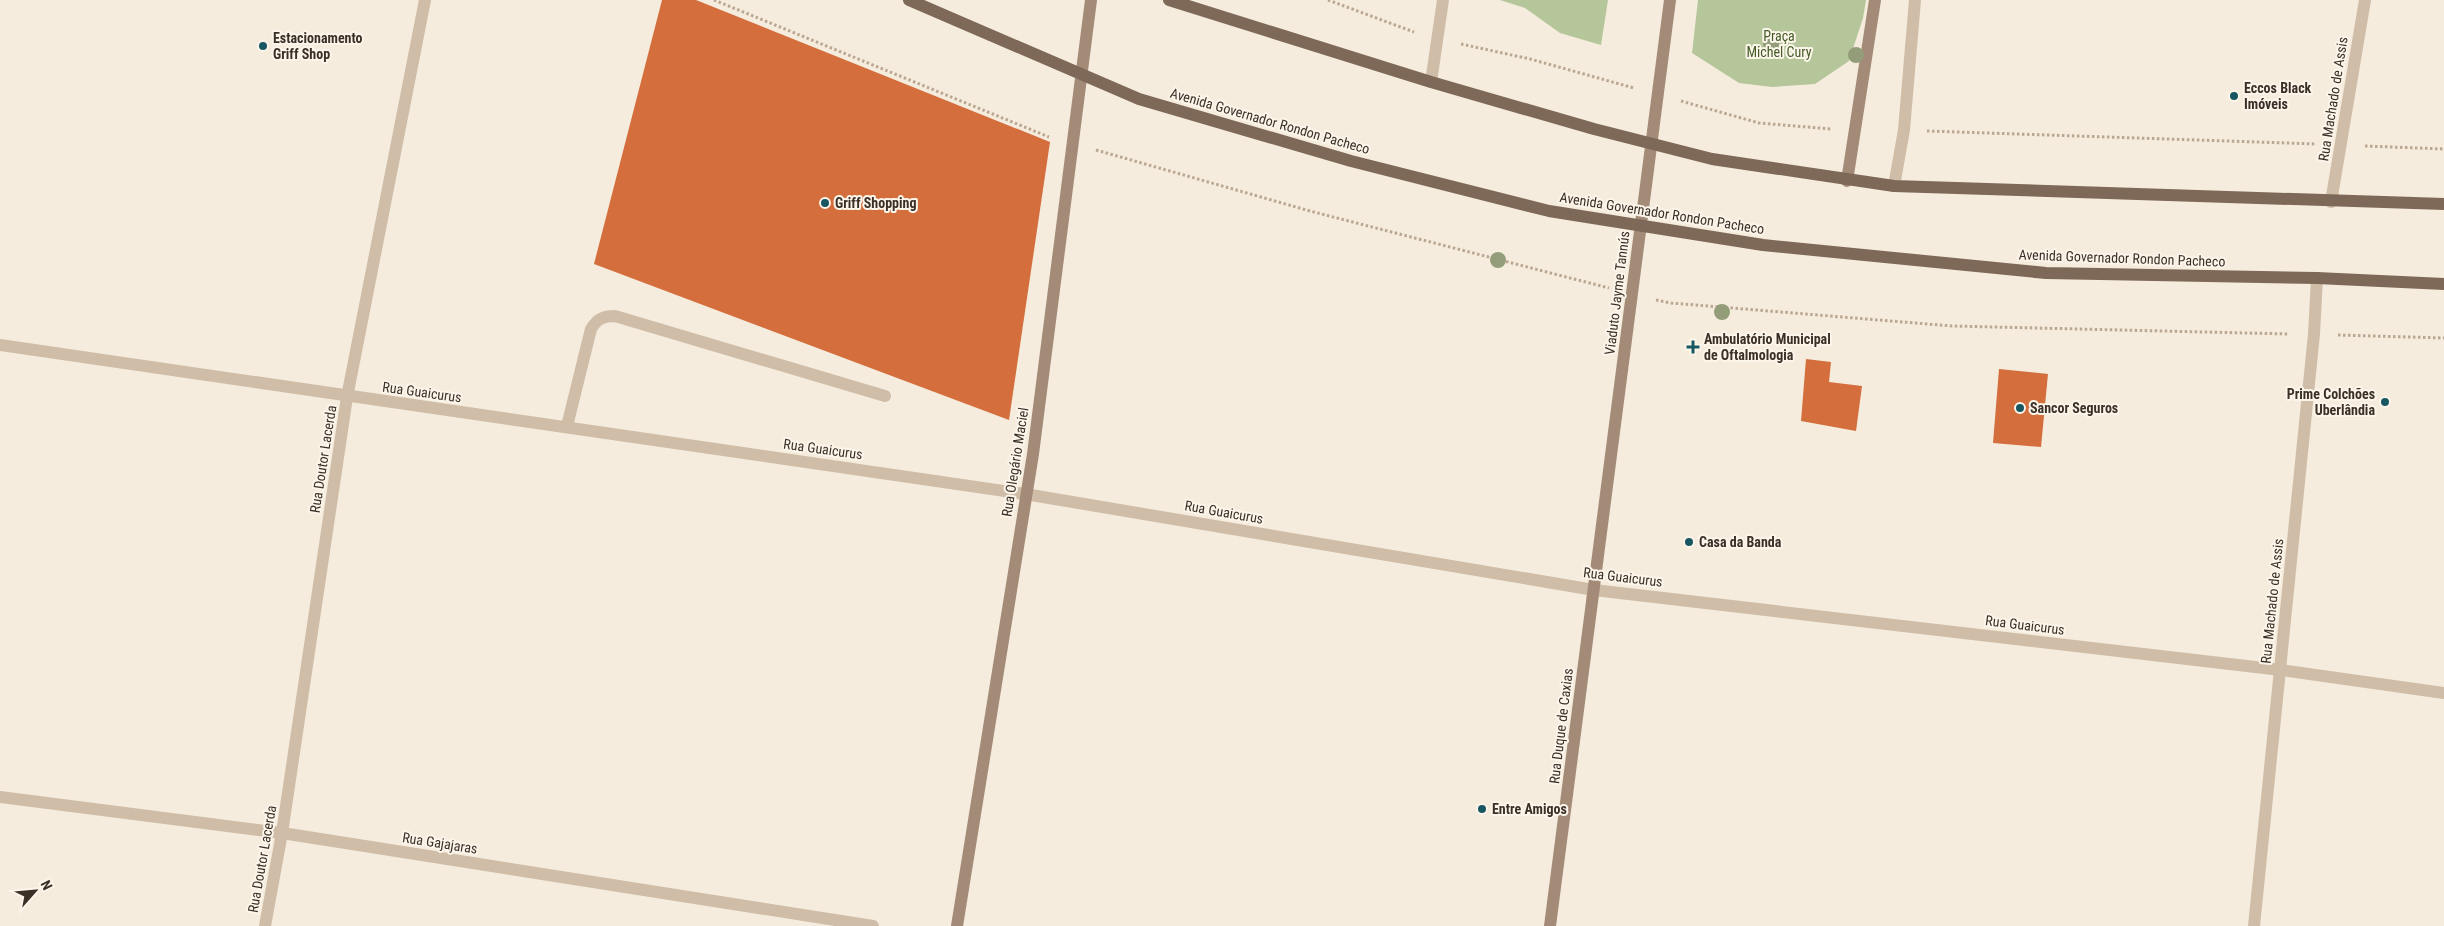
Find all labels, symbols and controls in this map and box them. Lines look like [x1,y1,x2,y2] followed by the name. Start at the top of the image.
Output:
[1747,28,1812,60] park label: Praça Michel Cury
[273,30,363,62] place label: Estacionamento Griff Shop
[2315,36,2351,162] street label: Rua Machado de Assis
[257,40,269,52] marker: Estacionamento Griff Shop
[2244,80,2312,112] place label: Eccos Black Imóveis
[1168,85,1372,157] street label: Avenida Governador Rondon Pacheco
[2228,90,2240,102] marker: Eccos Black Imóveis
[1559,189,1765,237] street label: Avenida Governador Rondon Pacheco
[835,195,917,211] place label: Griff Shopping
[819,197,831,209] marker: Griff Shopping
[1601,230,1633,356] street label: Viaduto Jayme Tannús
[2018,246,2226,270] street label: Avenida Governador Rondon Pacheco
[1704,331,1831,363] place label: Ambulatório Municipal de Oftalmologia
[1686,340,1700,354] marker: Ambulatório Municipal de Oftalmologia
[381,379,463,405] street label: Rua Guaicurus
[2287,386,2375,418] place label: Prime Colchões Uberlândia
[2379,396,2391,408] marker: Prime Colchões Uberlândia
[2030,400,2118,416] place label: Sancor Seguros
[2014,402,2026,414] marker: Sancor Seguros
[307,404,339,514] street label: Rua Doutor Lacerda
[998,406,1032,518] street label: Rua Olegário Maciel
[782,436,864,462] street label: Rua Guaicurus
[1183,497,1265,527] street label: Rua Guaicurus
[1699,534,1782,550] place label: Casa da Banda
[1683,536,1695,548] marker: Casa da Banda
[2257,538,2287,664] street label: Rua Machado de Assis
[1582,564,1664,590] street label: Rua Guaicurus
[1984,612,2066,638] street label: Rua Guaicurus
[1546,667,1576,785] street label: Rua Duque de Caxias
[1492,801,1567,817] place label: Entre Amigos
[1476,803,1488,815] marker: Entre Amigos
[245,804,279,914] street label: Rua Doutor Lacerda
[401,829,479,857] street label: Rua Gajajaras
[10,866,60,916] north arrow
[38,878,56,893] text: N

